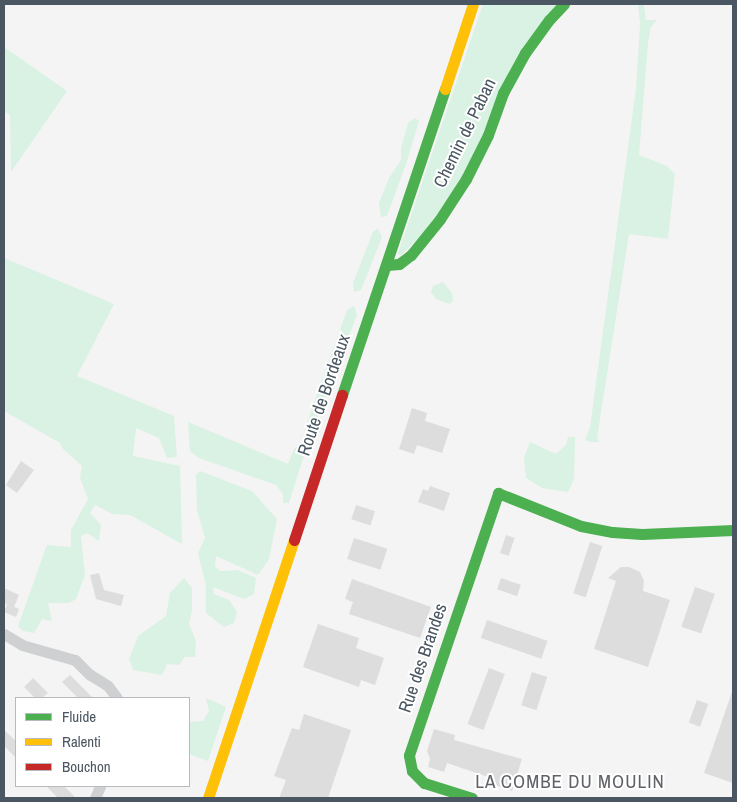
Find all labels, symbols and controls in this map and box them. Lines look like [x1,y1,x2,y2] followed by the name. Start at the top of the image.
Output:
[429,75,501,191] street label: Chemin de Paban
[293,331,355,459] street label: Route de Bordeaux
[394,601,452,715] street label: Rue des Brandes
[15,697,190,787] legend
[62,706,96,727] text: Fluide
[62,731,101,752] text: Ralenti
[62,756,111,777] text: Bouchon
[473,771,667,793] district label: LA COMBE DU MOULIN

